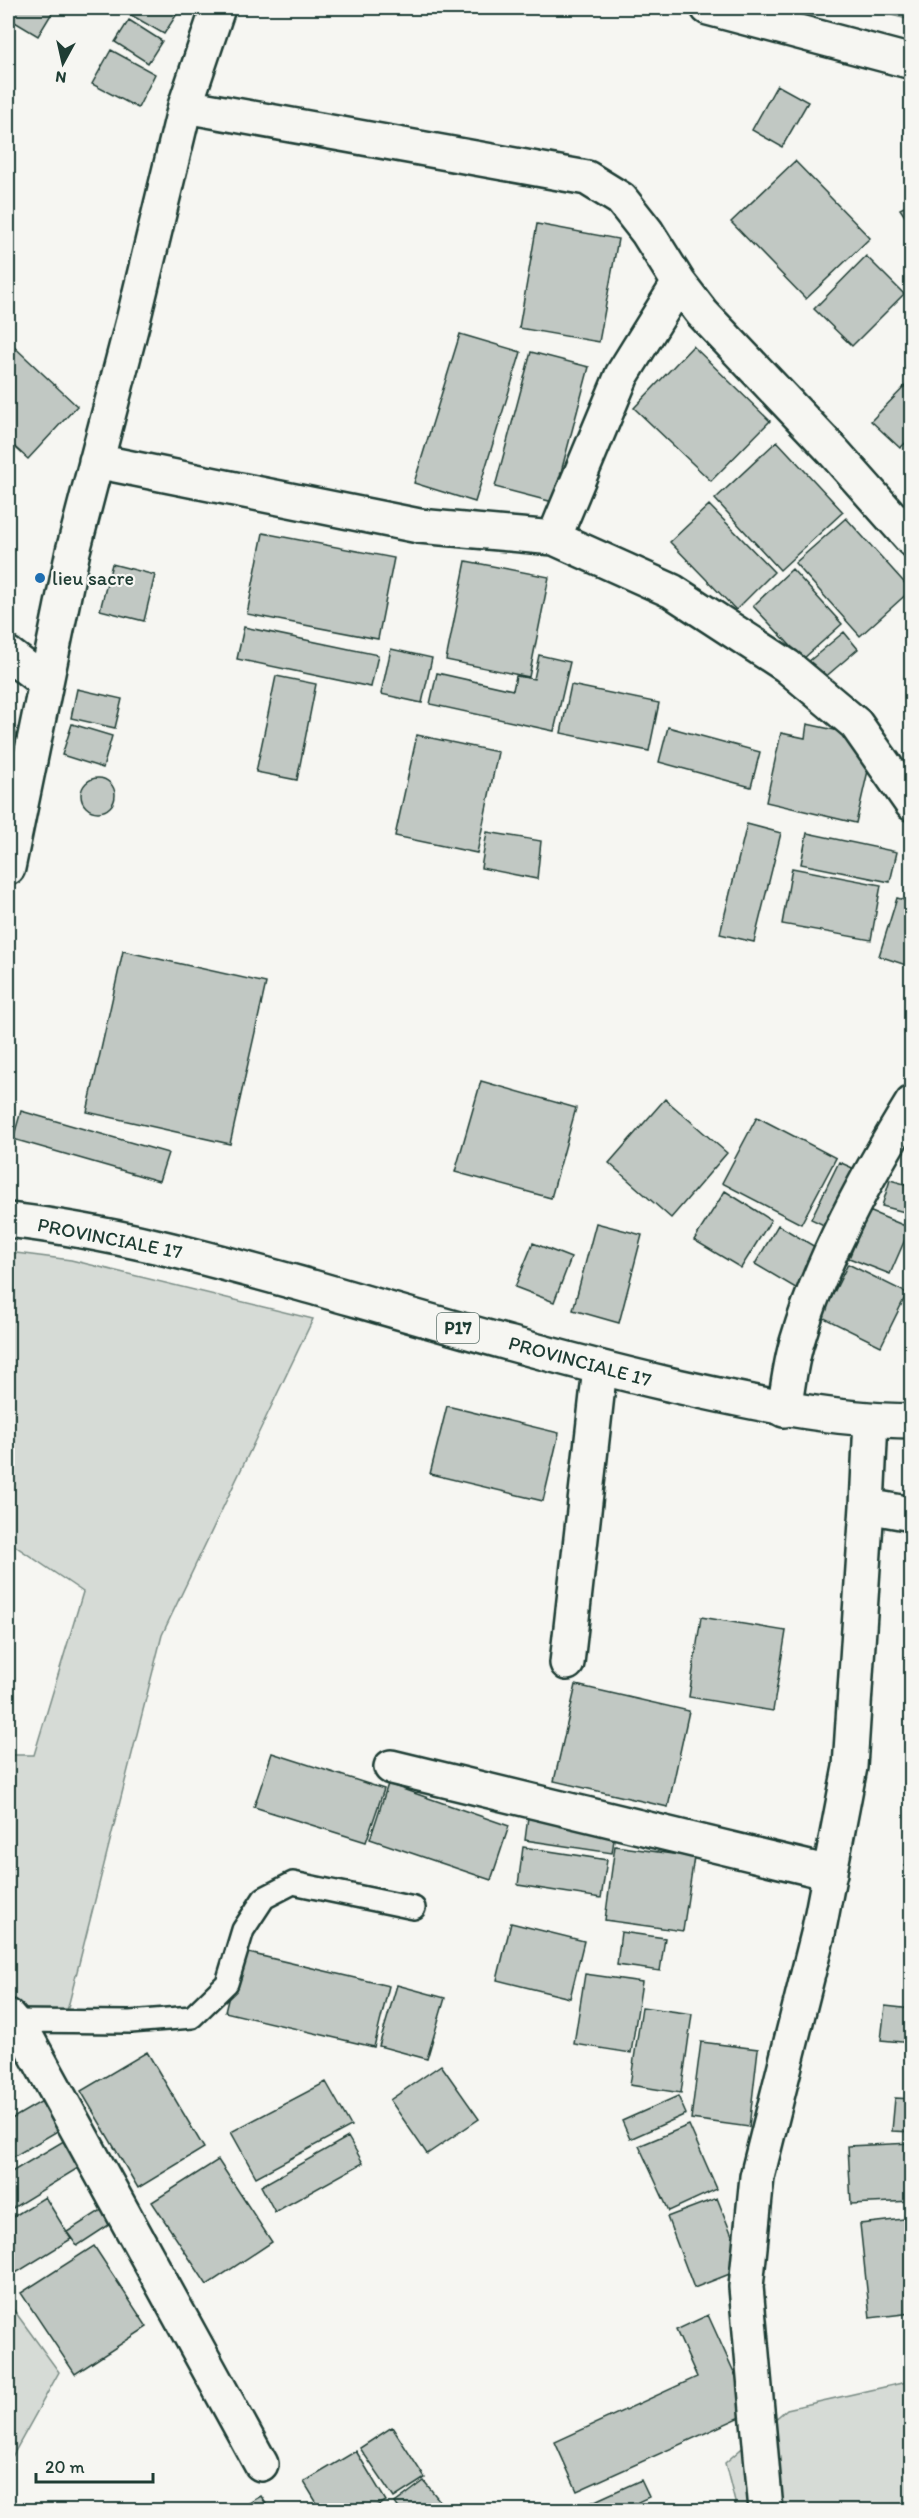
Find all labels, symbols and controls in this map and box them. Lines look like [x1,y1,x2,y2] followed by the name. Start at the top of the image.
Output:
[33,33,93,93] north arrow
[54,67,68,88] text: N
[52,566,134,590] place label: lieu sacre
[33,571,47,585] marker: lieu sacre
[36,1212,184,1264] street label: PROVINCIALE 17
[437,1313,479,1343] road number: P17
[506,1330,654,1392] street label: PROVINCIALE 17
[36,2446,153,2484] scale bar
[45,2456,85,2478] text: 20 m

